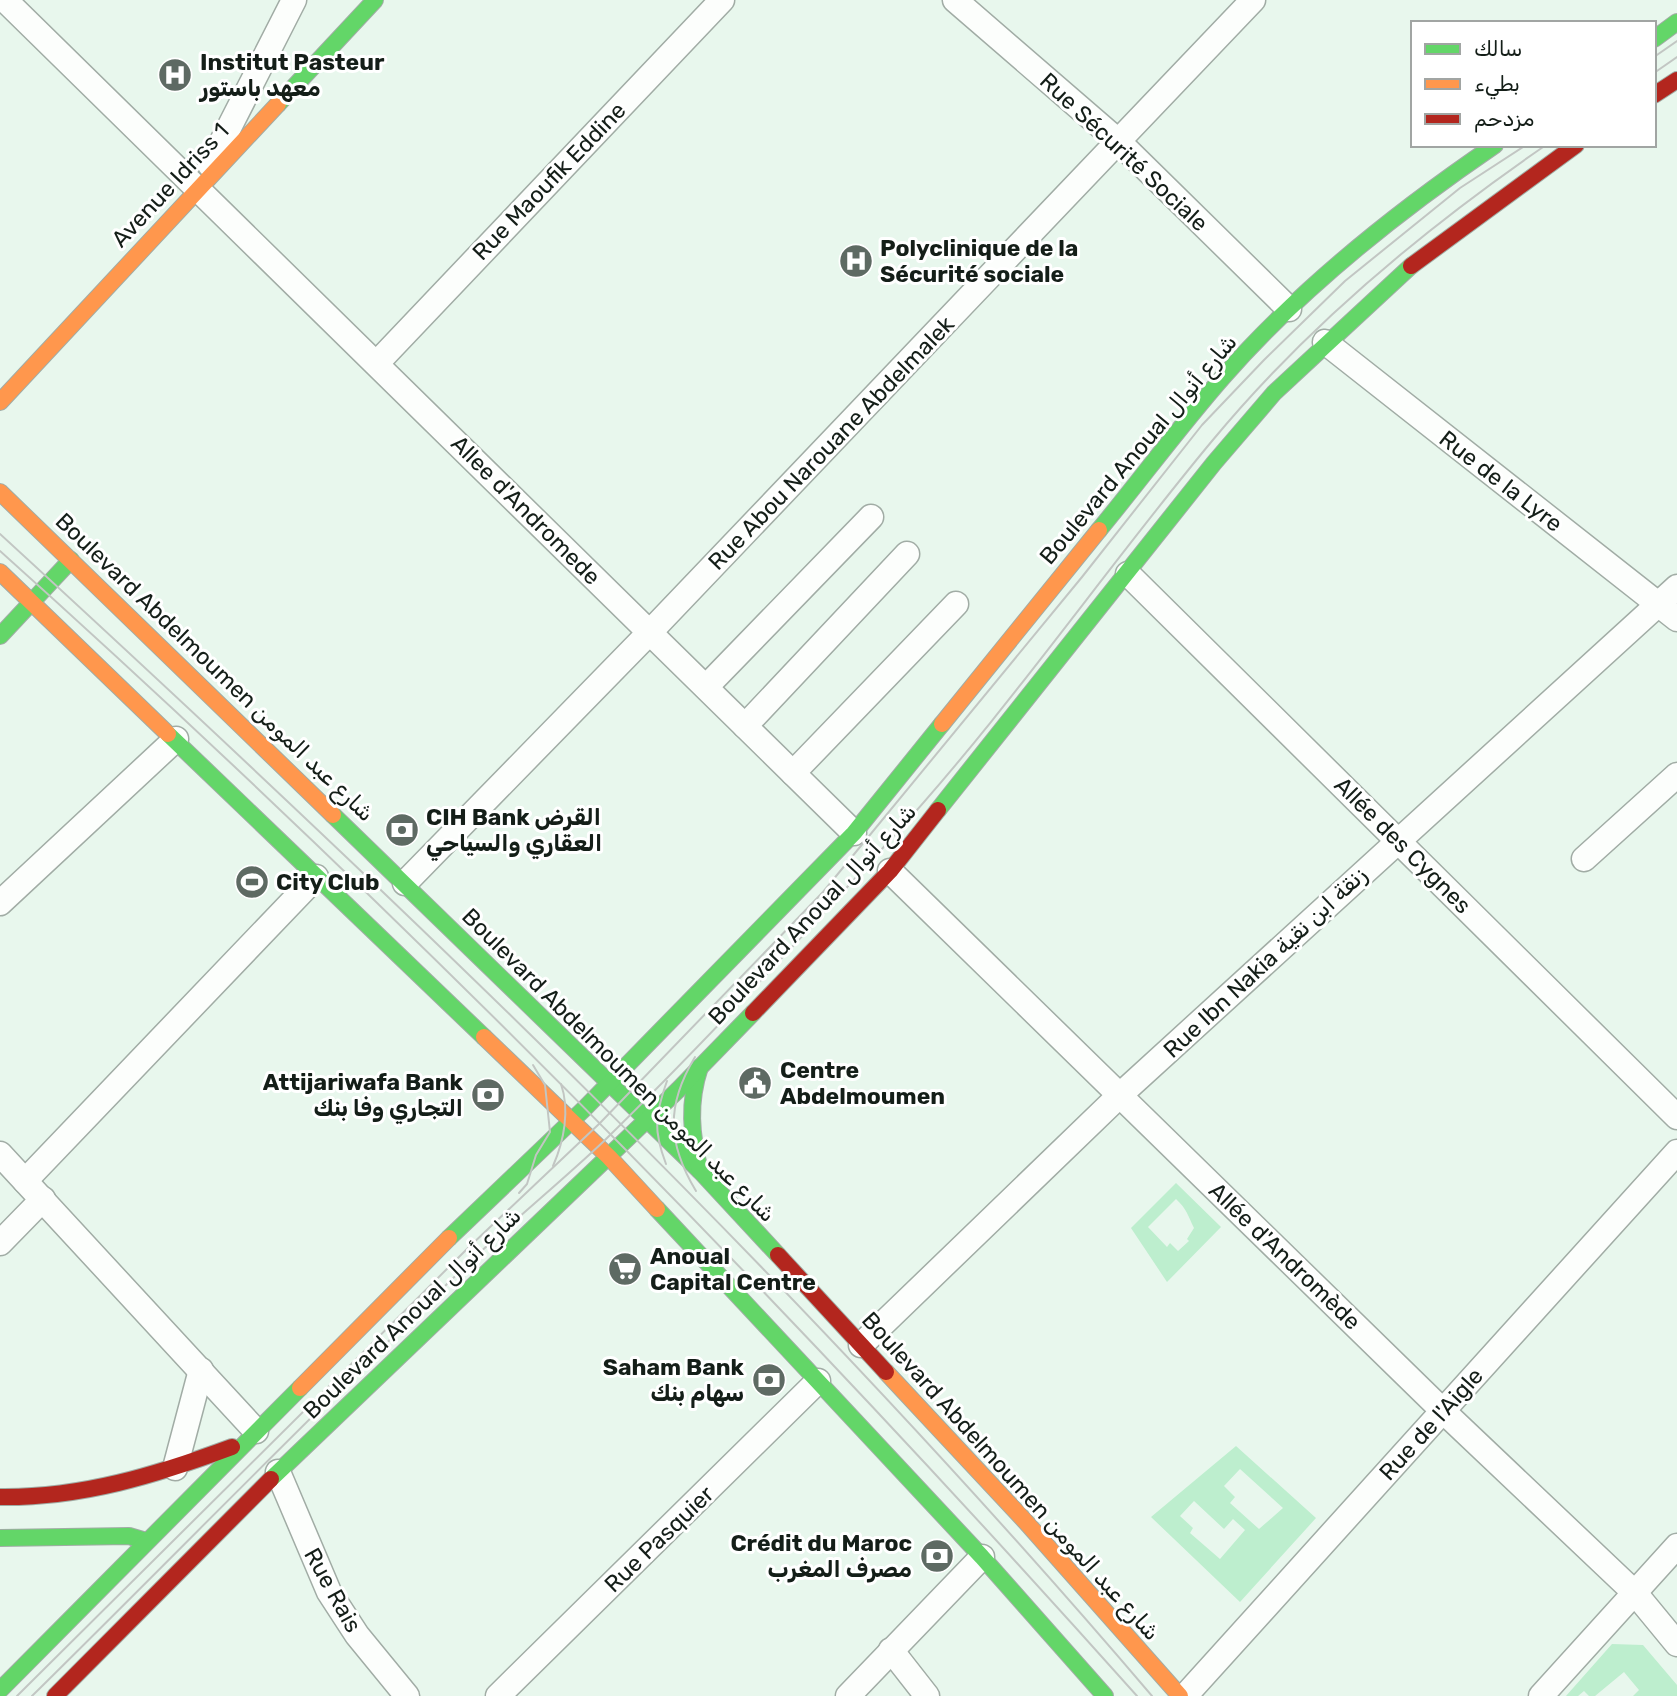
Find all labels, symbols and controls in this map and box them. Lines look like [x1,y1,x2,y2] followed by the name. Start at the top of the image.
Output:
[1411,21,1656,147] legend
[1474,36,1522,61] text: سالك
[198,48,385,102] place label: Institut Pasteur معهد باستور
[156,56,194,94] hospital icon: Institut Pasteur معهد باستور
[1034,67,1214,237] street label: Rue Sécurité Sociale
[1474,71,1520,100] text: بطيء
[466,96,632,266] street label: Rue Maoufik Eddine
[1474,106,1534,133] text: مزدحم
[105,117,235,253] street label: Avenue Idriss 1
[880,234,1078,288] place label: Polyclinique de la Sécurité sociale
[837,242,875,280] hospital icon: Polyclinique de la Sécurité sociale
[702,310,960,576] street label: Rue Abou Narouane Abdelmalek
[1033,328,1244,571] street label: Boulevard Anoual شارع أنوال
[1434,424,1568,538] street label: Rue de la Lyre
[445,429,607,591] street label: Allee d'Andromede
[48,507,380,829] street label: Boulevard Abdelmoumen شارع عبد المومن
[1329,771,1477,919] street label: Allée des Cygnes
[702,798,923,1032] street label: Boulevard Anoual شارع أنوال
[426,803,602,861] place label: CIH Bank القرض العقاري والسياحي
[383,811,421,849] bank icon: CIH Bank القرض العقاري والسياحي
[1158,860,1372,1064] street label: Rue Ibn Nakia زنقة ابن نقية
[233,863,271,901] sports icon: City Club
[276,868,380,896] place label: City Club
[455,902,782,1229] street label: Boulevard Abdelmoumen شارع عبد المومن
[780,1056,945,1110] place label: Centre Abdelmoumen
[736,1064,774,1102] public building icon: Centre Abdelmoumen
[263,1068,464,1125] place label: Attijariwafa Bank التجاري وفا بنك
[469,1076,507,1114] bank icon: Attijariwafa Bank التجاري وفا بنك
[1203,1177,1367,1335] street label: Allée d'Andromède
[297,1202,528,1426] street label: Boulevard Anoual شارع أنوال
[650,1242,816,1296] place label: Anoual Capital Centre
[606,1250,644,1288] supermarket icon: Anoual Capital Centre
[855,1306,1166,1647] street label: Boulevard Abdelmoumen شارع عبد المومن
[603,1353,745,1408] place label: Saham Bank سهام بنك
[750,1361,788,1399] bank icon: Saham Bank سهام بنك
[1373,1362,1489,1486] street label: Rue de l'Aigle
[599,1480,720,1598] street label: Rue Pasquier
[730,1529,912,1583] place label: Crédit du Maroc مصرف المغرب
[918,1537,956,1575] bank icon: Crédit du Maroc مصرف المغرب
[298,1543,368,1637] street label: Rue Rais

